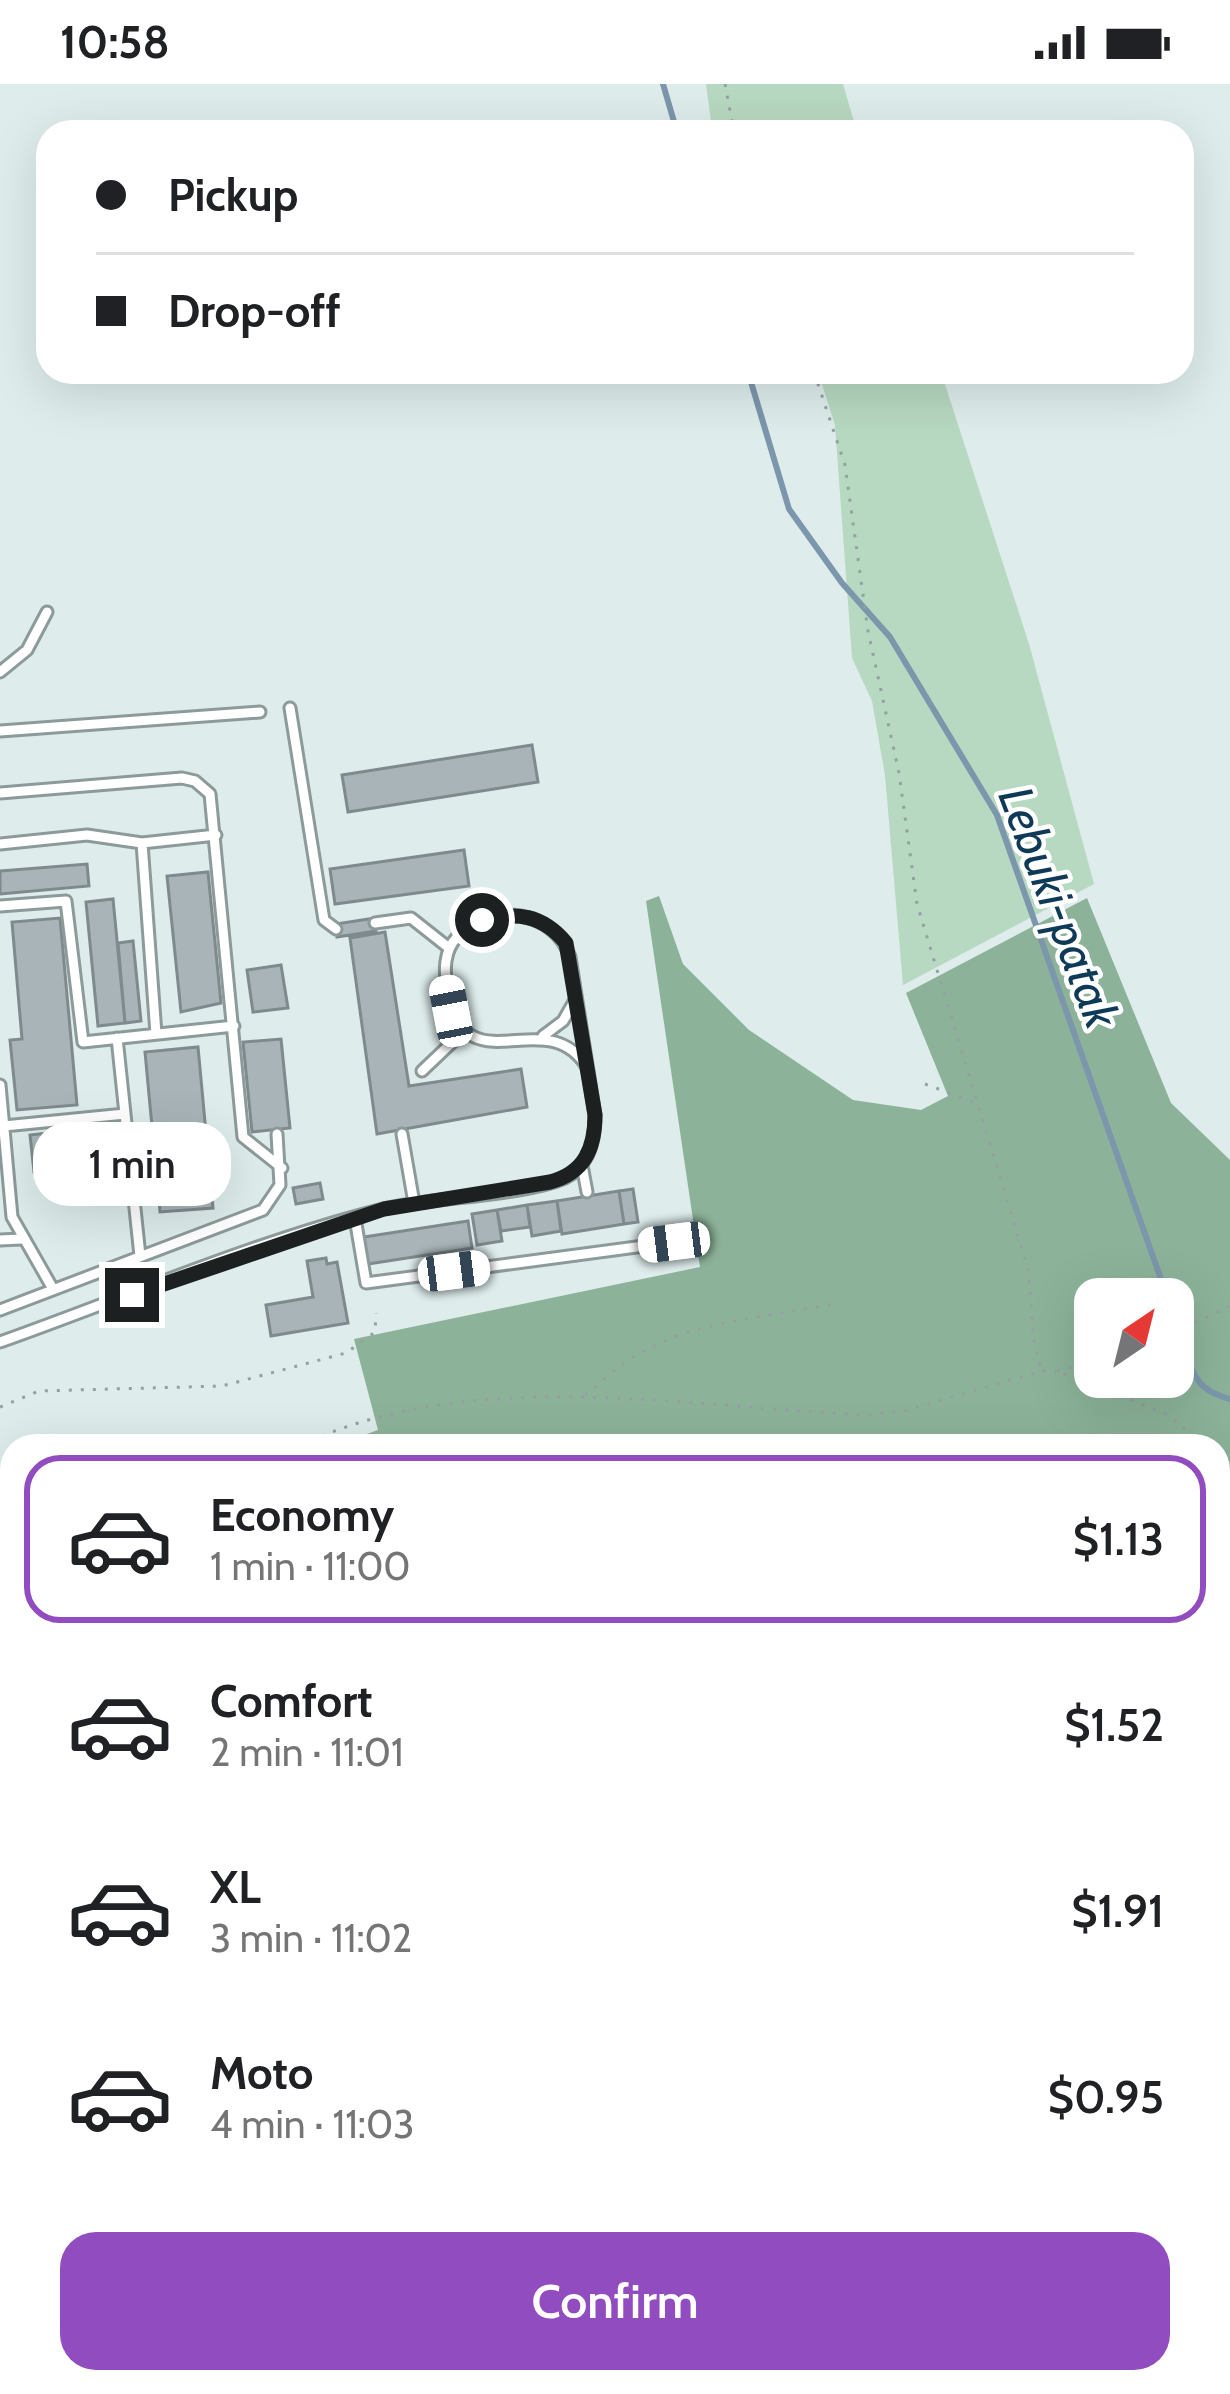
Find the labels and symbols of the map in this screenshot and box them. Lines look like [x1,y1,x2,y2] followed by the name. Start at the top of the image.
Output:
[986,778,1132,1037] water label: Lebuki-patak
[455,893,509,947] route start
[426,972,476,1050] car
[33,1121,231,1205] callout: 1 min
[636,1220,712,1264] car
[416,1249,492,1293] car
[105,1268,159,1322] route end
[1074,1278,1194,1398] north arrow

